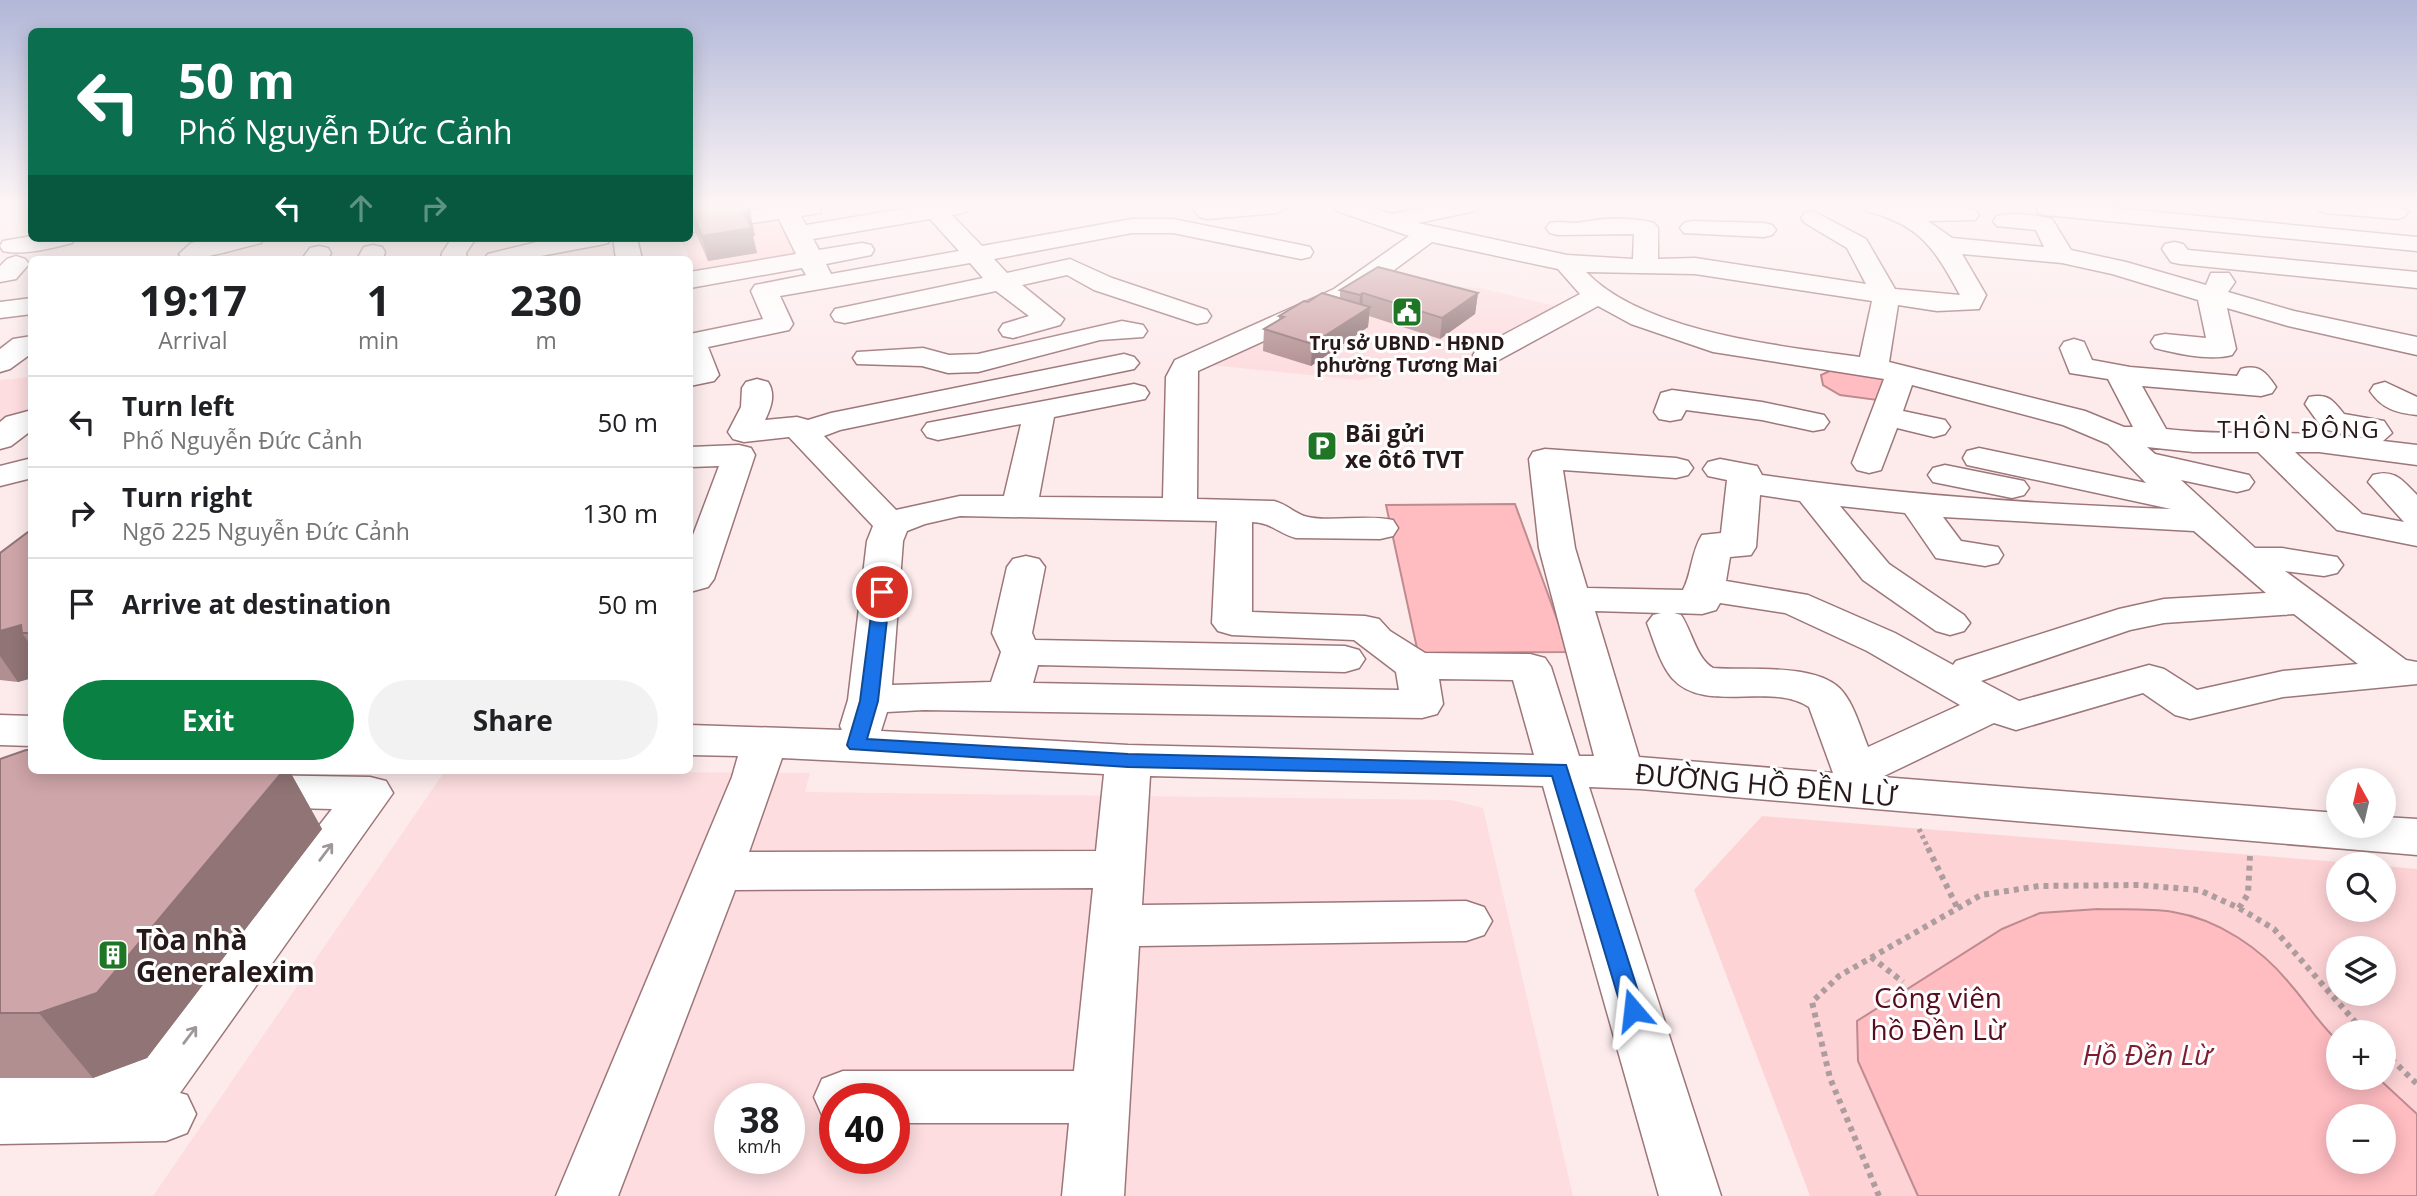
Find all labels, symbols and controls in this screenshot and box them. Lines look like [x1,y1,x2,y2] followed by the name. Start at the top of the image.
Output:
[178,47,295,113] text: 50 m
[63,56,154,147] icon: left
[178,110,513,153] text: Phố Nguyễn Đức Cảnh
[269,189,307,227] icon: left
[342,189,380,227] icon: ahead
[415,189,453,227] icon: right
[139,271,247,328] text: 19:17
[366,271,391,328] text: 1
[510,271,582,328] text: 230
[1390,295,1424,329] public building icon: Trụ sở UBND - HĐND phường Tương Mai
[158,324,228,356] text: Arrival
[358,324,399,356] text: min
[535,324,557,356] text: m
[1309,330,1505,378] place label: Trụ sở UBND - HĐND phường Tương Mai
[122,388,234,424] text: Turn left
[63,403,101,441] icon: left
[597,404,658,440] text: 50 m
[2217,412,2381,445] district label: THÔN ĐÔNG
[1345,417,1464,475] place label: Bãi gửi xe ôtô TVT
[122,424,363,456] text: Phố Nguyễn Đức Cảnh
[1305,429,1339,463] parking icon: Bãi gửi xe ôtô TVT
[122,479,253,515] text: Turn right
[63,494,101,532] icon: right
[583,495,658,531] text: 130 m
[122,515,410,547] text: Ngõ 225 Nguyễn Đức Cảnh
[852,562,912,622] pin
[863,573,901,611] icon: arrive
[63,585,101,623] icon: arrive
[122,586,391,622] text: Arrive at destination
[597,586,658,622] text: 50 m
[63,680,354,760] button: Exit
[368,680,658,760] button: Share
[1633,754,1900,814] street label: ĐƯỜNG HỒ ĐỀN LỪ
[2326,768,2396,838] north arrow
[2326,768,2396,1174] map controls
[318,843,333,862] one-way arrow
[2326,852,2396,922] button: search
[136,920,315,990] place label: Tòa nhà Generalexim
[2326,936,2396,1006] button: layers
[96,938,130,972] building icon: Tòa nhà Generalexim
[1596,973,1670,1047] position arrow
[1871,978,2007,1048] park label: Công viên hồ Đền Lừ
[2326,1020,2396,1090] button: +
[183,1026,197,1045] one-way arrow
[2082,1035,2215,1073] water label: Hồ Đền Lừ
[819,1083,910,1174] speed limit sign: 40
[739,1096,780,1143] text: 38
[2326,1104,2396,1174] button: −
[738,1134,781,1158] text: km/h

